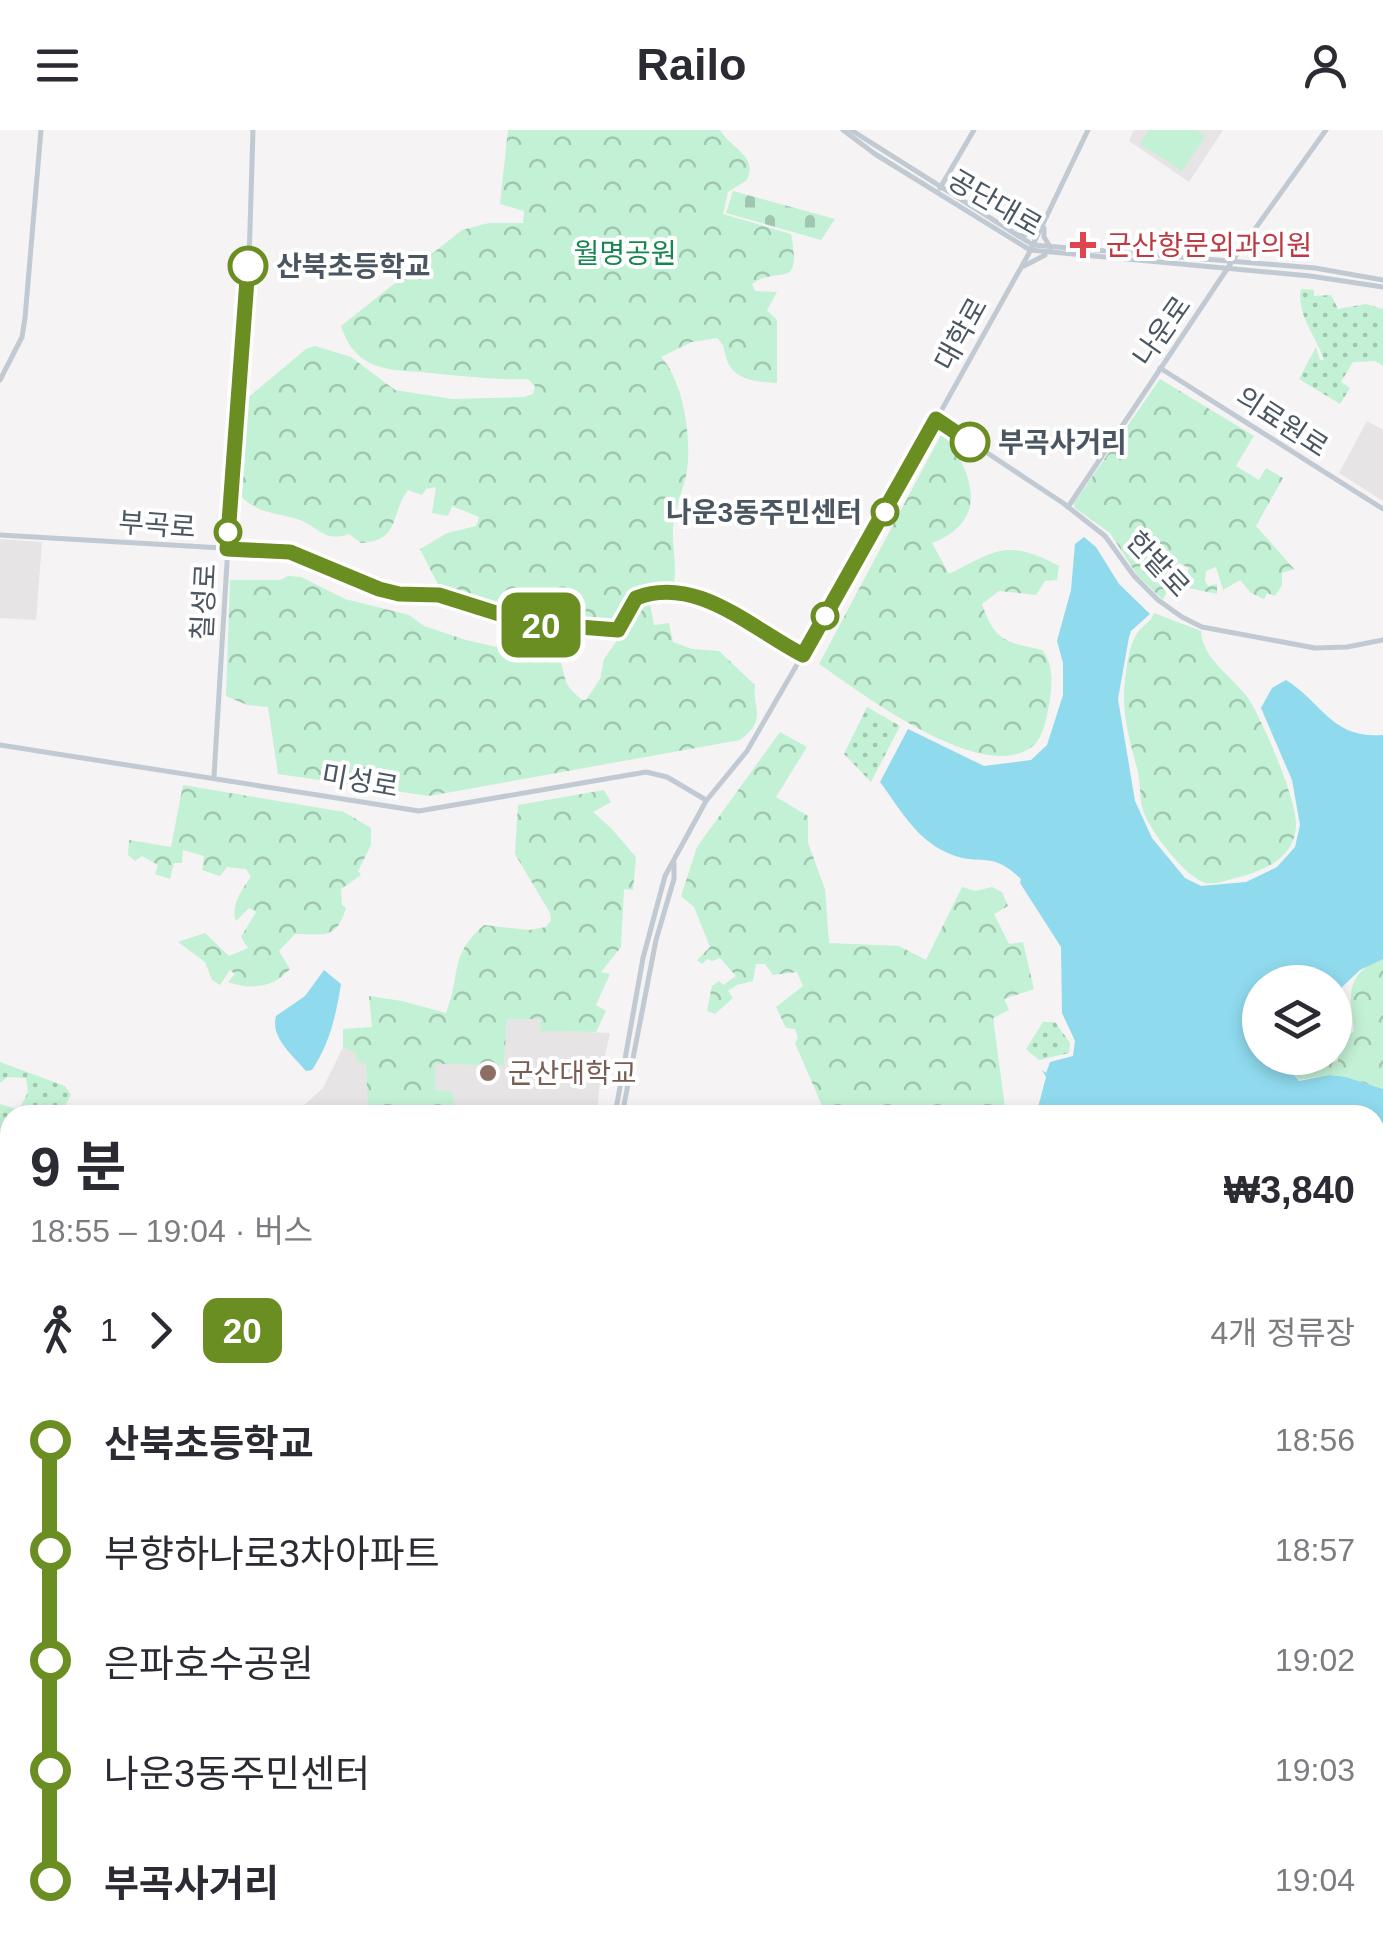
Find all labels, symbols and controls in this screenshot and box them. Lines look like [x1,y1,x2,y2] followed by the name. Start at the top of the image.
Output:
[30,38,85,93] icon: menu
[1298,38,1353,93] icon: person
[636,39,747,90] text: Railo
[943,164,1047,242] street label: 공단대로
[1106,230,1312,261] place label: 군산항문외과의원
[1070,232,1096,258] marker: 군산항문외과의원
[573,238,677,269] park label: 월명공원
[229,247,267,285] marker: 산북초등학교
[276,251,431,282] place label: 산북초등학교
[1127,290,1197,372] street label: 나운로
[929,293,993,375] street label: 대학로
[1230,381,1334,463] street label: 의료원로
[951,423,989,461] marker: 부곡사거리
[998,427,1127,458] place label: 부곡사거리
[666,497,862,528] place label: 나운3동주민센터
[872,499,898,525] marker: 나운3동주민센터
[117,507,197,543] street label: 부곡로
[215,519,241,545] unlabelled marker
[1120,525,1196,603] street label: 한밭로
[186,563,222,641] street label: 칠성로
[496,592,586,658] line badge: 20
[812,603,838,629] unlabelled marker
[522,606,560,645] text: 20
[319,759,401,803] street label: 미성로
[1242,965,1352,1075] map controls
[1242,965,1352,1075] button: layers
[508,1058,637,1089] place label: 군산대학교
[477,1062,499,1084] marker: 군산대학교
[30,1136,126,1198] text: 9 분
[1224,1169,1355,1211] text: ₩3,840
[30,1213,313,1249] text: 18:55 – 19:04 · 버스
[30,1303,85,1358] icon: walk
[133,1303,188,1358] icon: forward
[223,1311,262,1350] text: 20
[100,1312,118,1348] text: 1
[1211,1315,1355,1351] text: 4개 정류장
[1275,1422,1355,1458] text: 18:56
[104,1423,314,1465] text: 산북초등학교
[1275,1532,1355,1568] text: 18:57
[104,1533,440,1575] text: 부향하나로3차아파트
[1275,1642,1355,1678] text: 19:02
[104,1643,314,1685] text: 은파호수공원
[1275,1752,1355,1788] text: 19:03
[104,1753,370,1795] text: 나운3동주민센터
[1275,1862,1355,1898] text: 19:04
[104,1863,279,1905] text: 부곡사거리

